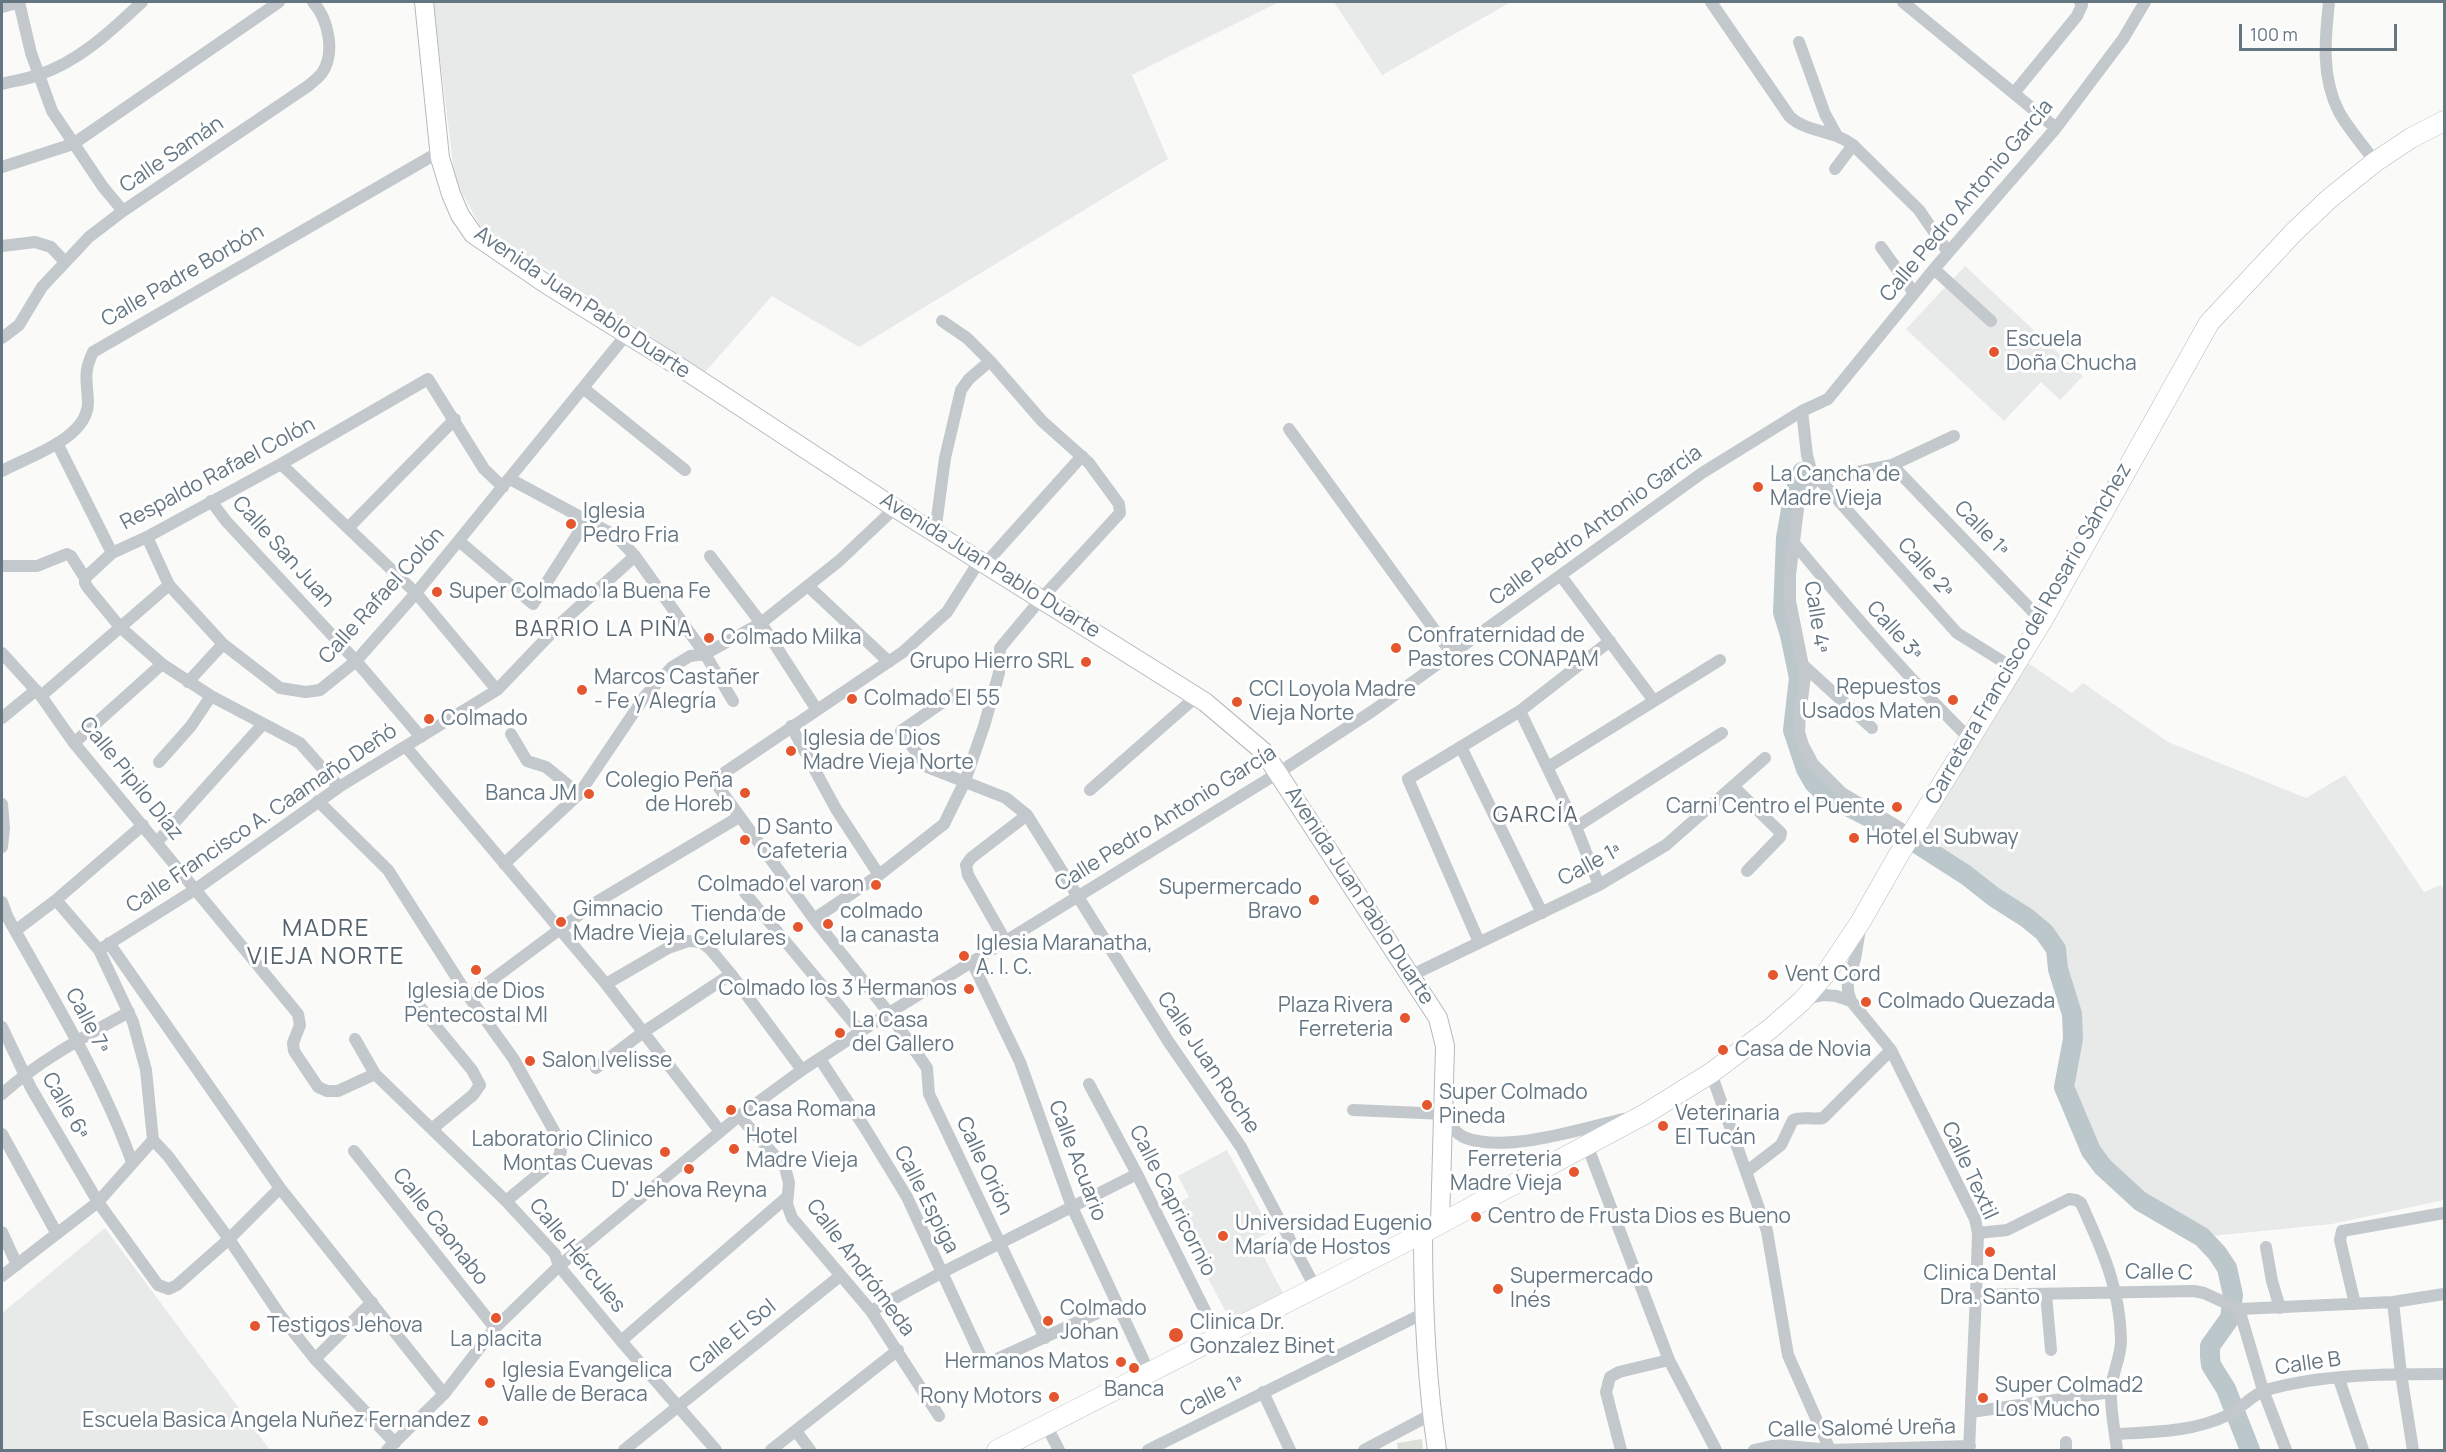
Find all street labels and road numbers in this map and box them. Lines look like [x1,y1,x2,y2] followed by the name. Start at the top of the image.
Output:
[1875,95,2059,307] street label: Calle Pedro Antonio García
[115,111,229,199] street label: Calle Samán
[97,219,269,333] street label: Calle Padre Borbón
[469,221,695,385] street label: Avenida Juan Pablo Duarte
[116,412,320,536] street label: Respaldo Rafael Colón
[1485,441,1707,611] street label: Calle Pedro Antonio García
[1921,459,2137,809] street label: Carretera Francisco del Rosario Sánchez
[875,488,1105,644] street label: Avenida Juan Pablo Duarte
[227,491,339,613] street label: Calle San Juan
[1948,496,2014,562] street label: Calle 1ª
[314,522,450,670] street label: Calle Rafael Colón
[1892,533,1958,603] street label: Calle 2ª
[1798,579,1834,655] street label: Calle 4ª
[1861,596,1927,666] street label: Calle 3ª
[74,712,188,846] street label: Calle Pipilo Díaz
[122,719,402,919] street label: Calle Francisco A. Caamaño Deñó
[1051,740,1281,898] street label: Calle Pedro Antonio García
[1279,782,1439,1010] street label: Avenida Juan Pablo Duarte
[1554,838,1626,892] street label: Calle 1ª
[59,984,115,1058] street label: Calle 7ª
[1151,987,1265,1139] street label: Calle Juan Roche
[36,1068,94,1144] street label: Calle 6ª
[1042,1097,1112,1225] street label: Calle Acuario
[950,1113,1018,1219] street label: Calle Orión
[1935,1118,2003,1224] street label: Calle Textil
[1123,1121,1221,1281] street label: Calle Capricornio
[888,1142,964,1258] street label: Calle Espiga
[387,1164,493,1290] street label: Calle Caonabo
[523,1194,631,1318] street label: Calle Hércules
[800,1195,920,1341] street label: Calle Andrómeda
[2125,1260,2193,1286] street label: Calle C
[685,1294,781,1380] street label: Calle El Sol
[2274,1347,2342,1381] street label: Calle B
[1176,1369,1248,1423] street label: Calle 1ª
[1768,1415,1956,1443] street label: Calle Salomé Ureña

